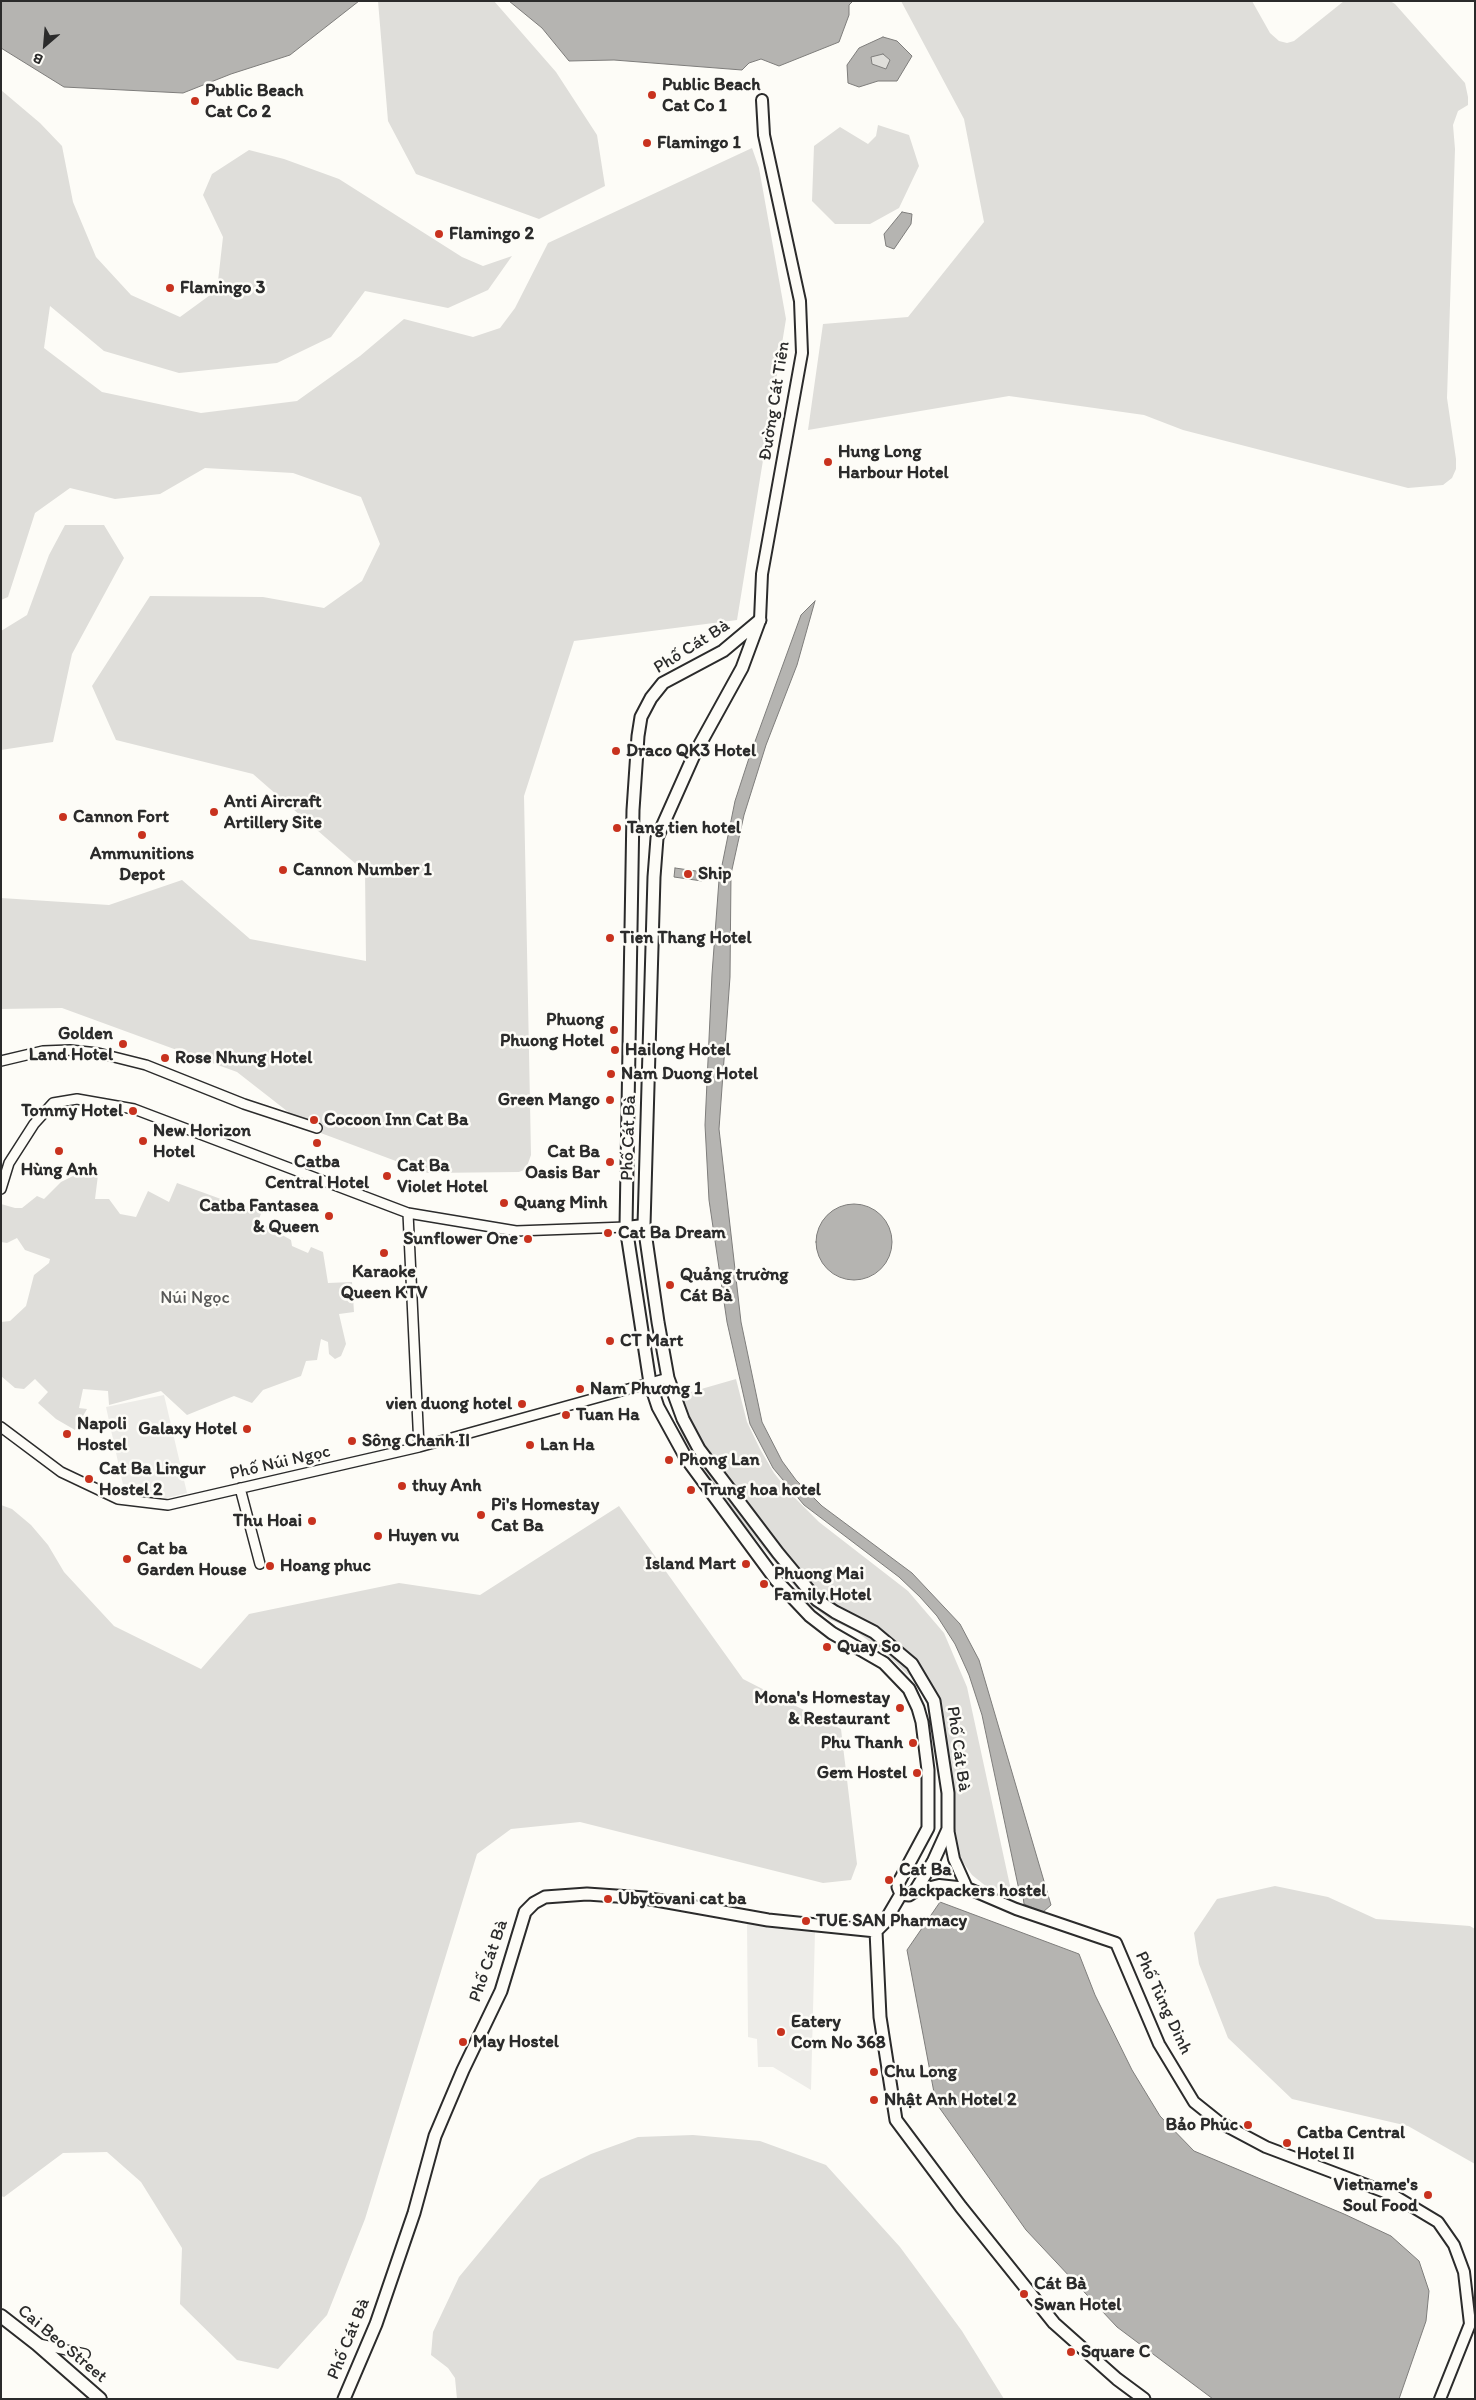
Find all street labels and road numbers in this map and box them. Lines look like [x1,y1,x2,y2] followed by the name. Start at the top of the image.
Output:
[755,340,795,462] street label: Đường Cát Tiên
[650,615,734,679] street label: Phố Cát Bà
[617,1095,641,1181] street label: Phố Cát Bà
[227,1441,333,1485] street label: Phố Núi Ngọc
[941,1705,975,1793] street label: Phố Cát Bà
[465,1917,513,2005] street label: Phố Cát Bà
[1130,1948,1196,2058] street label: Phố Tùng Dinh
[323,2295,375,2383] street label: Phố Cát Bà
[13,2300,111,2388] street label: Cai Beo Street

